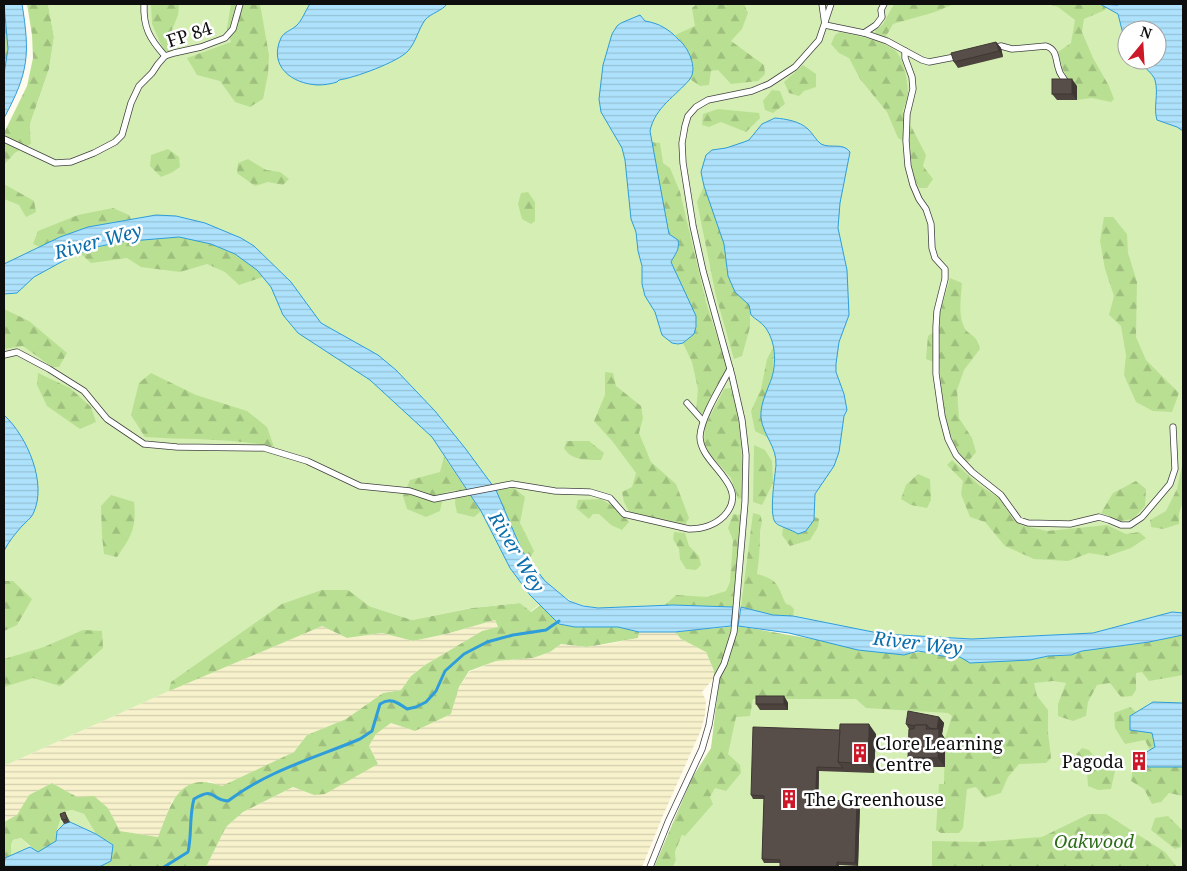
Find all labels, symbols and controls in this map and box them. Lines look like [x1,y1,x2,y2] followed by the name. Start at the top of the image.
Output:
[163,15,215,53] street label: FP 84
[1117,20,1167,70] north arrow
[1138,21,1154,43] text: N
[50,217,145,265] water label: River Wey
[482,506,551,597] water label: River Wey
[871,624,964,661] water label: River Wey
[875,731,1003,776] place label: Clore Learning Centre
[849,742,871,764] building icon: Clore Learning Centre
[1062,749,1124,773] place label: Pagoda
[1128,750,1150,772] building icon: Pagoda
[804,787,944,811] place label: The Greenhouse
[778,788,800,810] building icon: The Greenhouse
[1054,829,1134,853] park label: Oakwood

